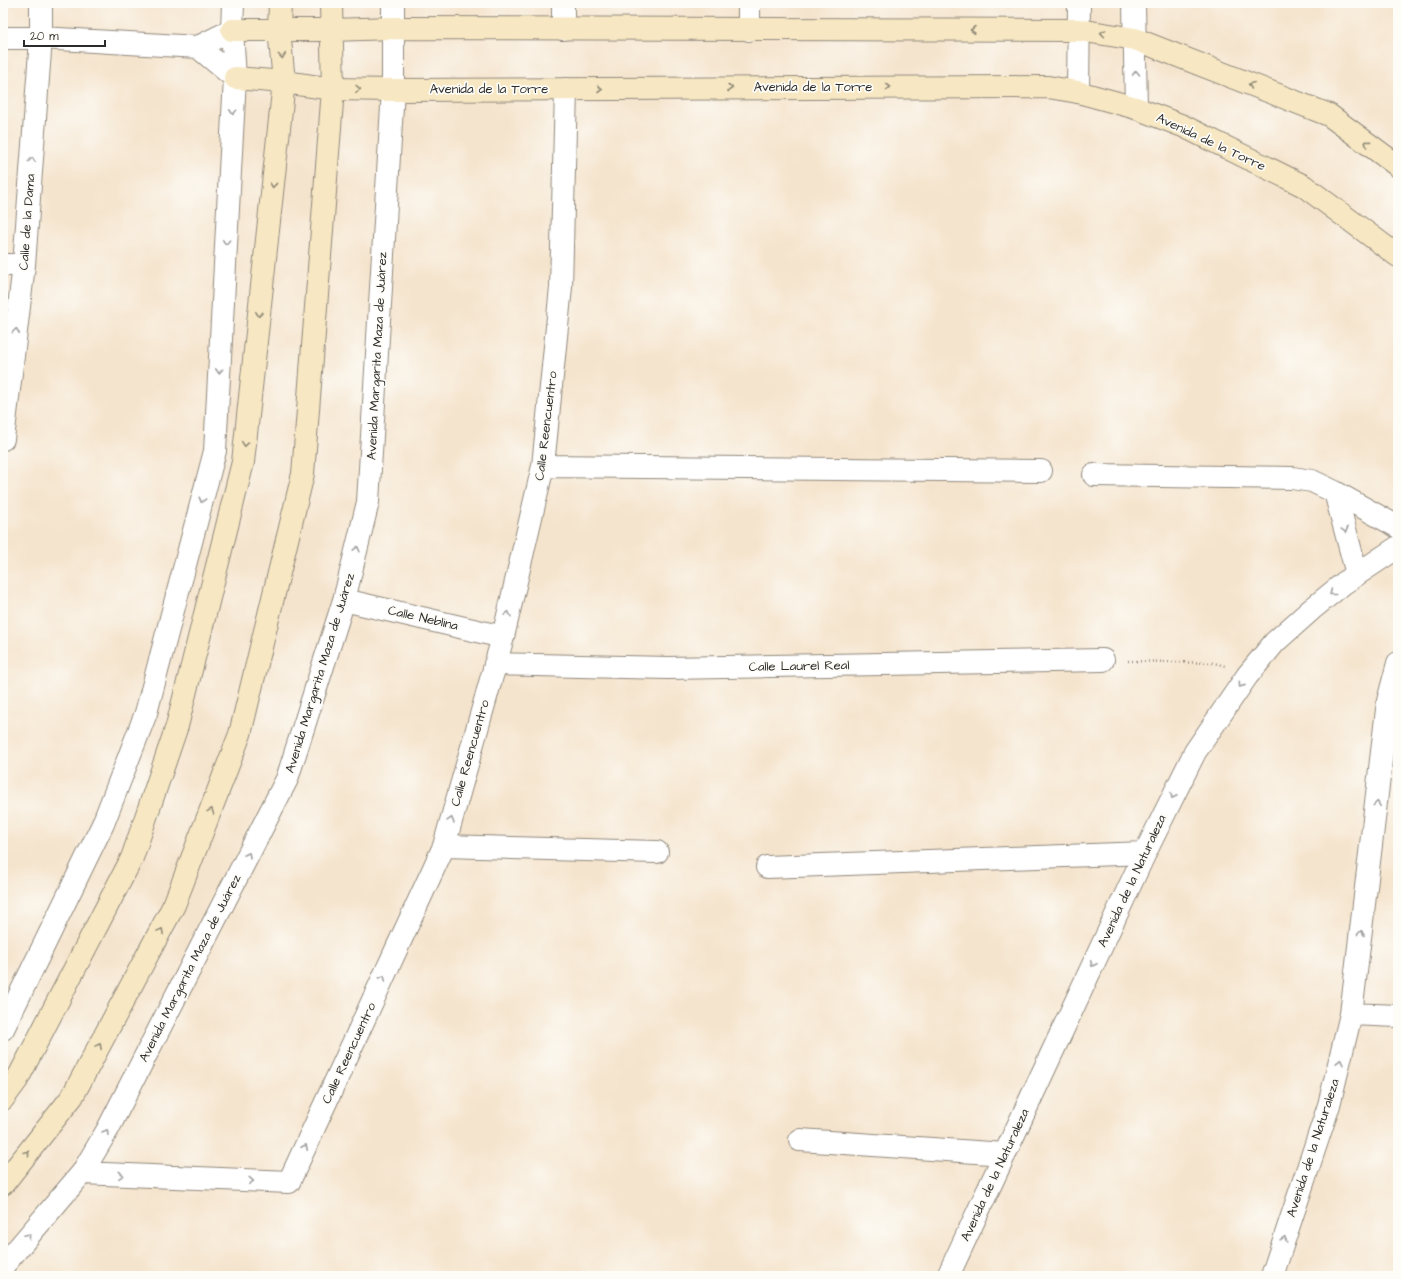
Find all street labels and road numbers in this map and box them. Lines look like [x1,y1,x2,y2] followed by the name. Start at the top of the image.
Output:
[754,78,872,96] street label: Avenida de la Torre
[430,80,548,98] street label: Avenida de la Torre
[1153,109,1269,175] street label: Avenida de la Torre
[15,173,39,271] street label: Calle de la Dama
[363,251,392,461] street label: Avenida Margarita Maza de Juárez
[530,370,562,482] street label: Calle Reencuentro
[281,570,360,776] street label: Avenida Margarita Maza de Juárez
[386,601,460,635] street label: Calle Neblina
[748,656,850,676] street label: Calle Laurel Real
[446,697,494,808] street label: Calle Reencuentro
[1093,811,1171,950] street label: Avenida de la Naturaleza
[135,871,246,1065] street label: Avenida Margarita Maza de Juárez
[318,999,381,1107] street label: Calle Reencuentro
[1282,1076,1344,1219] street label: Avenida de la Naturaleza
[956,1105,1034,1244] street label: Avenida de la Naturaleza

